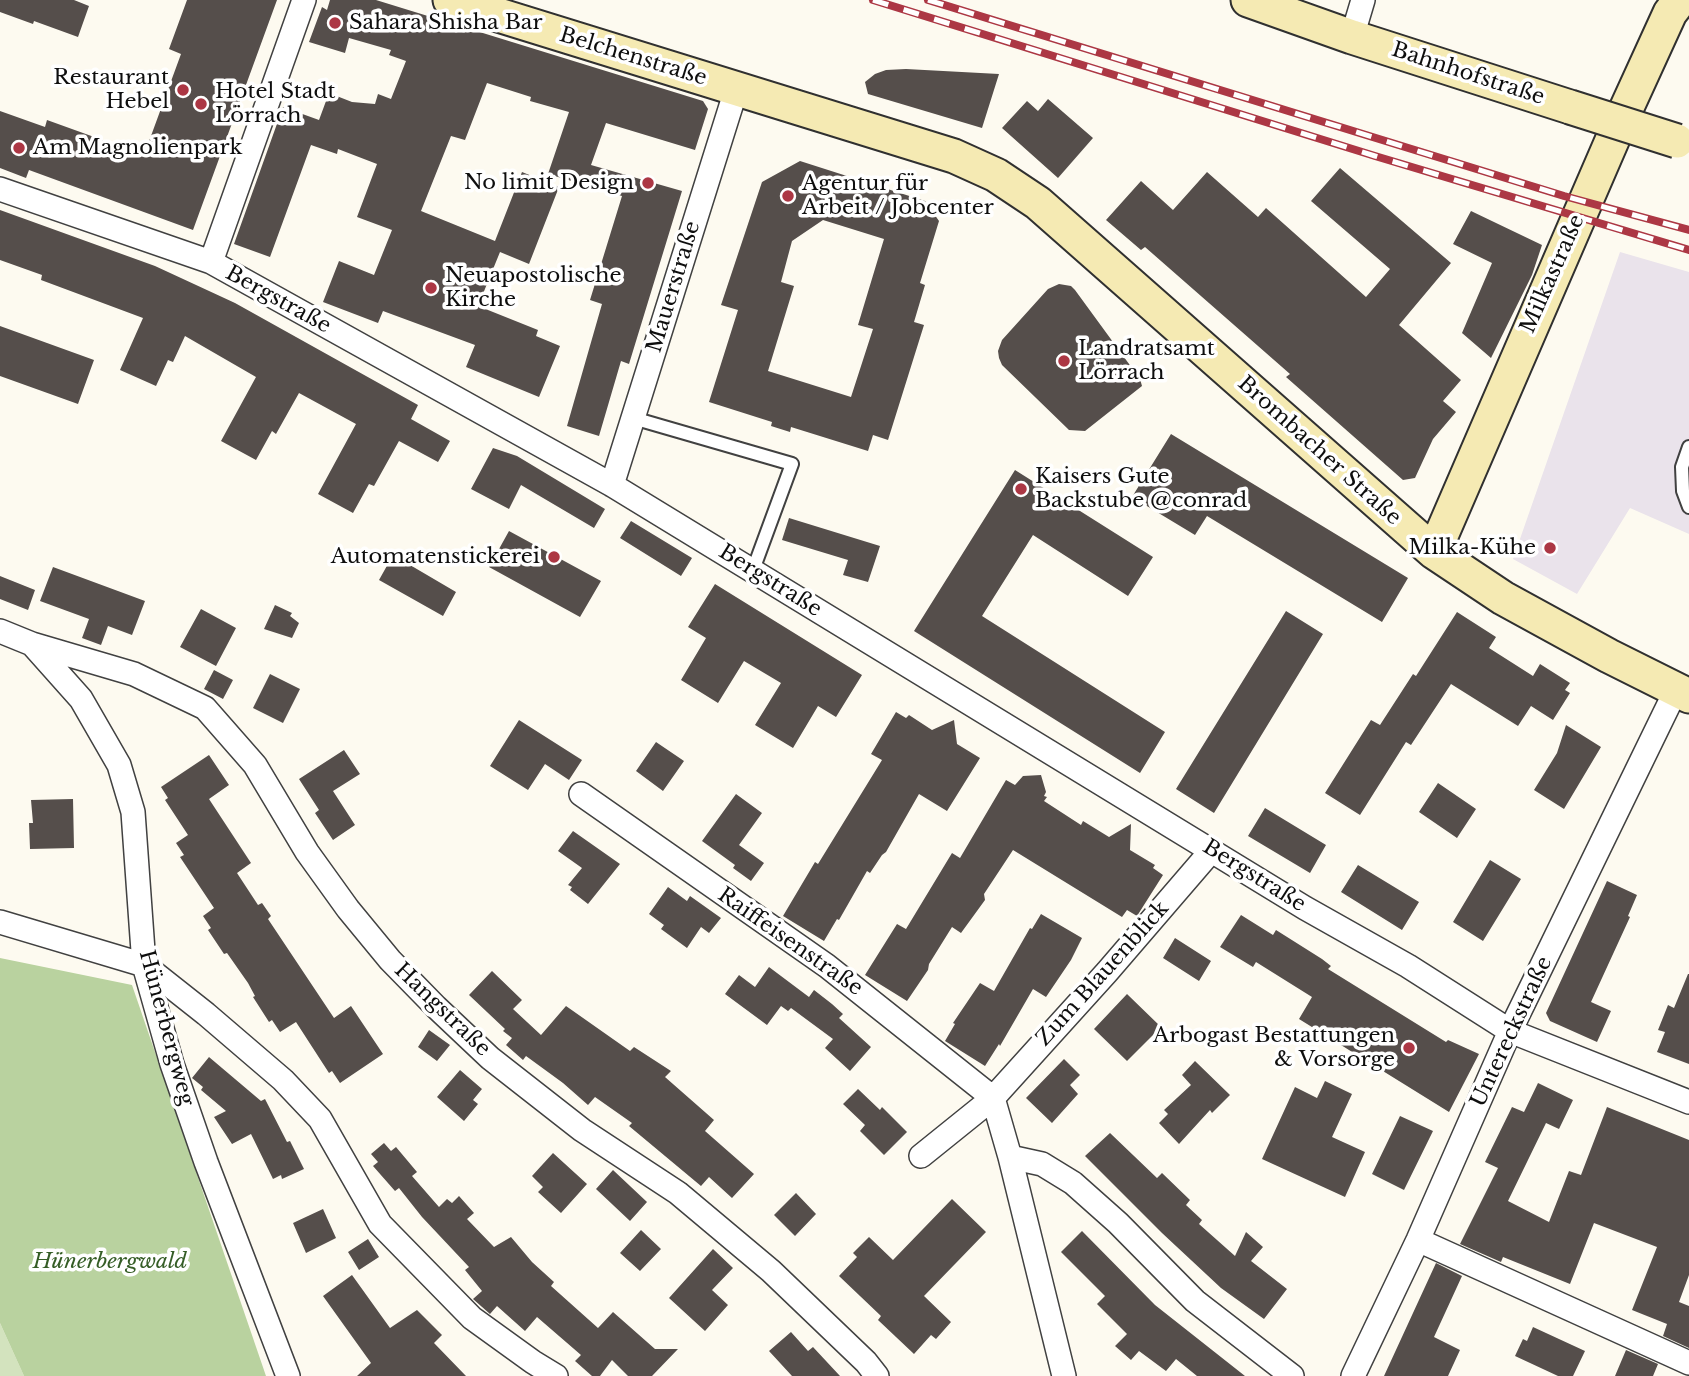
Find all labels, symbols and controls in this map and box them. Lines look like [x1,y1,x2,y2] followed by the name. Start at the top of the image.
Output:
[349,10,542,36] place label: Sahara Shisha Bar
[327,15,343,31] marker: Sahara Shisha Bar
[556,23,710,91] street label: Belchenstraße
[1389,37,1547,111] street label: Bahnhofstraße
[53,65,169,115] place label: Restaurant Hebel
[215,79,336,129] place label: Hotel Stadt Lörrach
[175,82,191,98] marker: Restaurant Hebel
[193,96,209,112] marker: Hotel Stadt Lörrach
[33,135,242,161] place label: Am Magnolienpark
[11,140,27,156] marker: Am Magnolienpark
[464,170,634,196] place label: No limit Design
[802,171,994,221] place label: Agentur für Arbeit / Jobcenter
[640,175,656,191] marker: No limit Design
[780,188,796,204] marker: Agentur für Arbeit / Jobcenter
[1516,211,1590,337] street label: Milkastraße
[642,218,706,356] street label: Mauerstraße
[221,261,335,339] street label: Bergstraße
[445,263,622,313] place label: Neuapostolische Kirche
[423,280,439,296] marker: Neuapostolische Kirche
[1078,336,1215,386] place label: Landratsamt Lörrach
[1056,353,1072,369] marker: Landratsamt Lörrach
[1232,371,1406,531] street label: Brombacher Straße
[1035,464,1247,514] place label: Kaisers Gute Backstube @conrad
[1013,481,1029,497] marker: Kaisers Gute Backstube @conrad
[1408,535,1536,561] place label: Milka-Kühe
[714,540,826,622] street label: Bergstraße
[1542,540,1558,556] marker: Milka-Kühe
[331,544,540,570] place label: Automatenstickerei
[546,549,562,565] marker: Automatenstickerei
[1198,835,1310,917] street label: Bergstraße
[713,883,867,1001] street label: Raiffeisenstraße
[1032,897,1174,1051] street label: Zum Blauenblick
[133,947,199,1109] street label: Hünerbergweg
[1466,953,1558,1111] street label: Untereckstraße
[389,958,495,1062] street label: Hangstraße
[1153,1023,1395,1073] place label: Arbogast Bestattungen & Vorsorge
[1401,1040,1417,1056] marker: Arbogast Bestattungen & Vorsorge
[33,1249,187,1275] park label: Hünerbergwald

